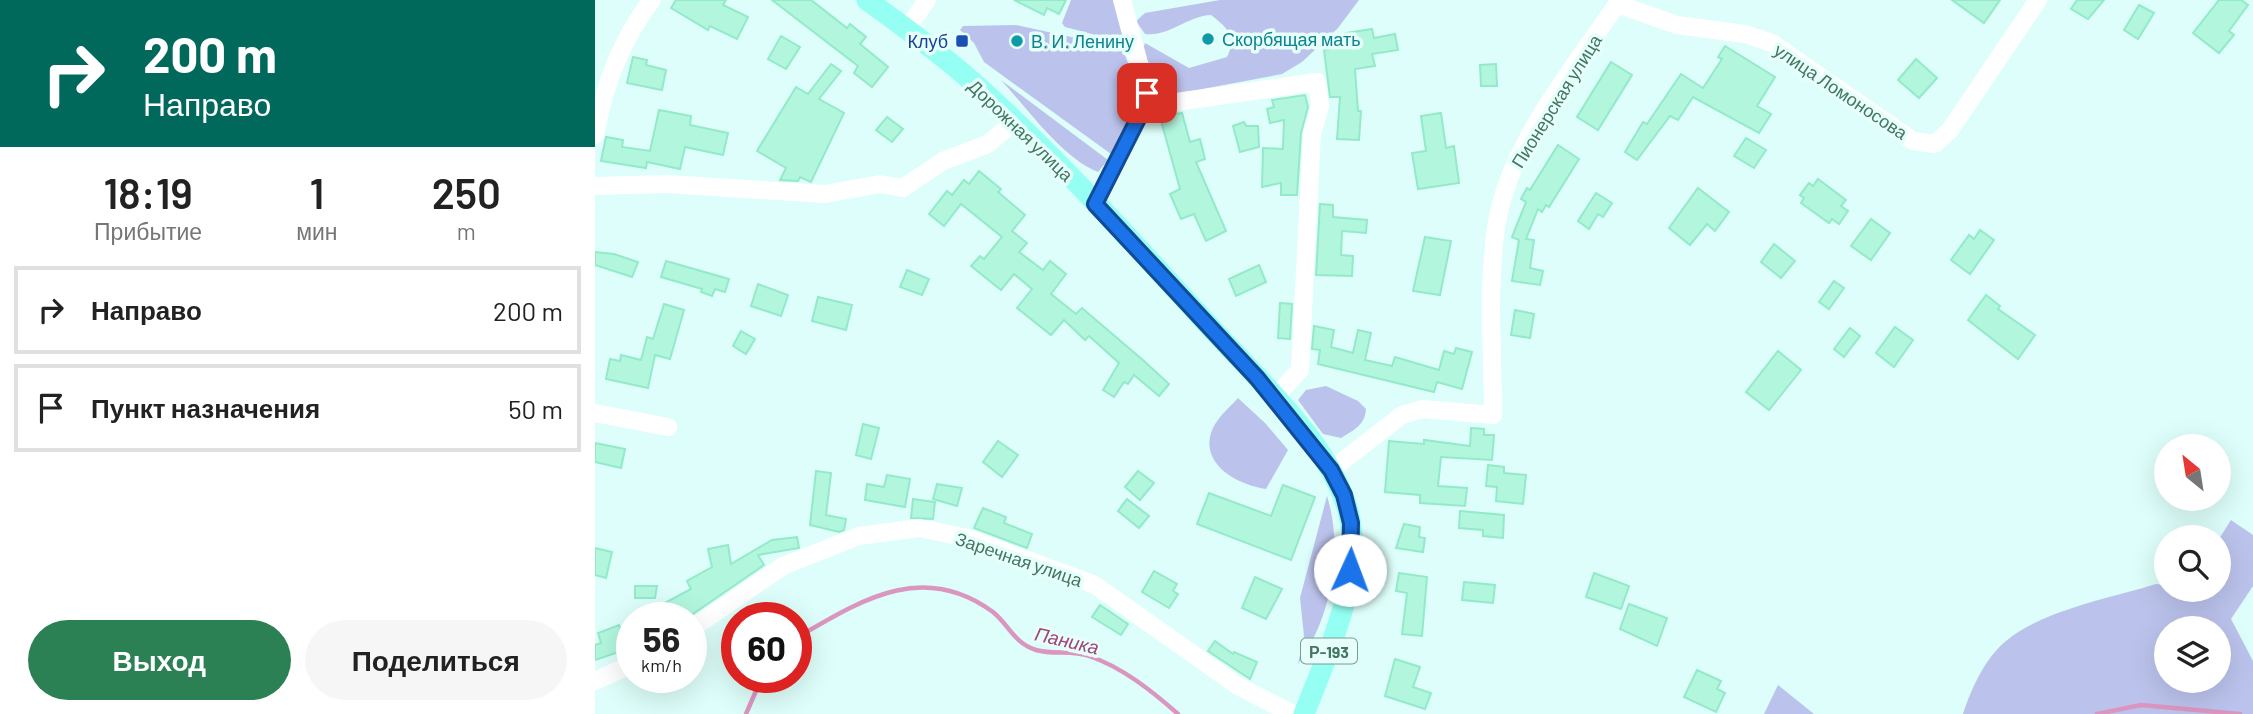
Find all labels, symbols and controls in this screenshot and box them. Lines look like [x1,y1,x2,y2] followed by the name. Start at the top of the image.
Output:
[143,24,277,83] text: 200 m
[28,28,119,119] icon: right
[1222,28,1361,50] place label: Скорбящая мать
[1506,29,1606,172] street label: Пионерская улица
[908,30,948,52] place label: Клуб
[1031,30,1134,52] place label: В. И. Ленину
[1200,31,1216,47] marker: Скорбящая мать
[954,33,970,49] marker: Клуб
[1009,33,1025,49] marker: В. И. Ленину
[1770,38,1913,144] street label: улица Ломоносова
[1117,63,1177,123] pin
[964,74,1079,186] street label: Дорожная улица
[1128,74,1166,112] icon: arrive
[143,84,271,122] text: Направо
[104,167,193,217] text: 18:19
[309,167,324,217] text: 1
[432,167,501,217] text: 250
[94,217,202,245] text: Прибытие
[296,217,338,245] text: мин
[457,217,476,245] text: m
[32,291,70,329] icon: right
[91,294,202,325] text: Направо
[493,295,563,326] text: 200 m
[32,389,70,427] icon: arrive
[91,392,320,423] text: Пункт назначения
[508,393,563,424] text: 50 m
[2154,434,2231,511] north arrow
[2154,434,2231,693] map controls
[2154,525,2231,602] button: search
[953,527,1086,591] street label: Заречная улица
[1313,533,1387,607] position arrow
[721,602,812,693] speed limit sign: 60
[2154,616,2231,693] button: layers
[643,617,680,659] text: 56
[28,620,291,700] button: Выход
[305,620,567,700] button: Поделиться
[1033,621,1101,659] water label: Паника
[1301,638,1357,664] road number: Р-193
[641,654,682,676] text: km/h

